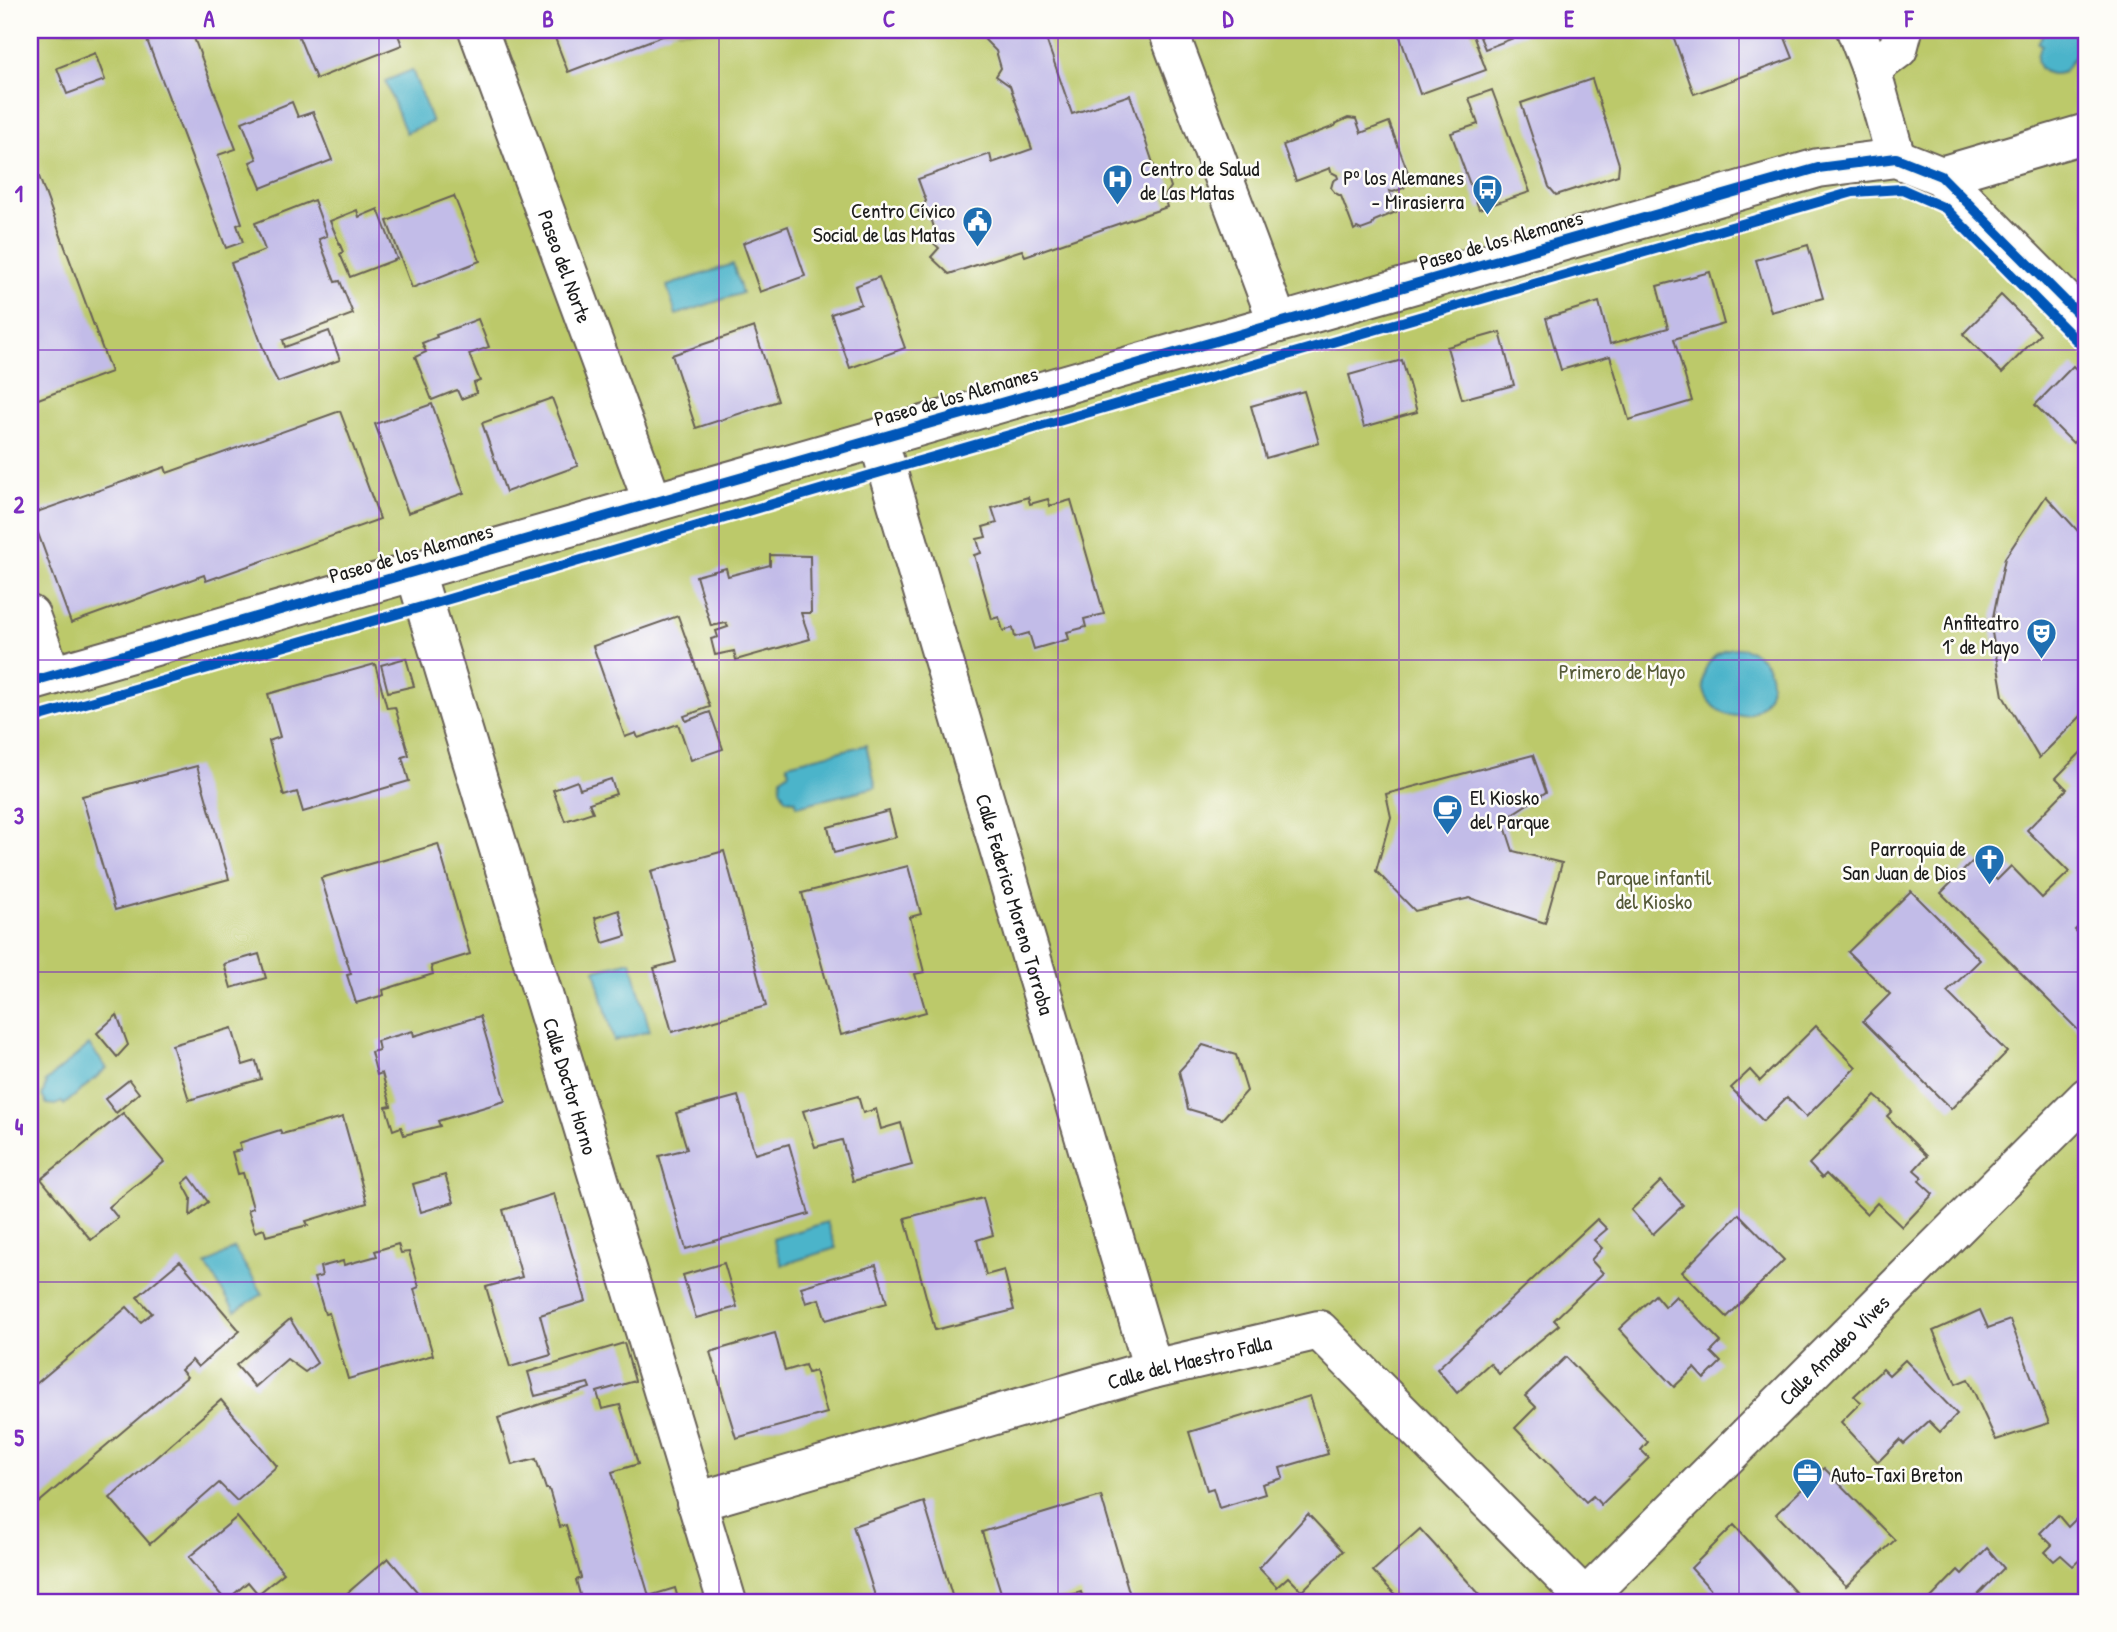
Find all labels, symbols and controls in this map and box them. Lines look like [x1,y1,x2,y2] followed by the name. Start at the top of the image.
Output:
[203,3,215,34] text: A
[542,3,554,34] text: B
[883,3,895,34] text: C
[1223,3,1235,34] text: D
[1564,3,1575,34] text: E
[1904,3,1915,34] text: F
[1140,154,1259,207] place label: Centro de Salud de Las Matas
[1100,163,1134,207] hospital icon: Centro de Salud de Las Matas
[1343,163,1464,216] place label: Pº los Alemanes - Mirasierra
[1470,172,1504,216] bus stop icon: Pº los Alemanes - Mirasierra
[15,178,23,209] text: 1
[813,196,955,249] place label: Centro Cívico Social de las Matas
[1416,203,1586,277] street label: Paseo de los Alemanes
[961,205,995,249] public building icon: Centro Cívico Social de las Matas
[531,206,600,327] street label: Paseo del Norte
[871,359,1041,433] street label: Paseo de los Alemanes
[14,489,25,520] text: 2
[326,516,496,590] street label: Paseo de los Alemanes
[1942,608,2019,661] place label: Anfiteatro 1° de Mayo
[2025,617,2059,661] theatre icon: Anfiteatro 1° de Mayo
[1559,657,1685,686] park label: Primero de Mayo
[1470,783,1550,836] place label: El Kiosko del Parque
[969,790,1062,1018] street label: Calle Federico Moreno Torroba
[1430,792,1464,836] cafe icon: El Kiosko del Parque
[14,800,24,831] text: 3
[1842,834,1966,887] place label: Parroquia de San Juan de Dios
[1972,843,2006,887] church icon: Parroquia de San Juan de Dios
[1597,863,1712,916] park label: Parque infantil del Kiosko
[536,1014,605,1158] street label: Calle Doctor Horno
[15,1111,24,1142] text: 4
[1772,1288,1896,1412] street label: Calle Amadeo Vives
[1104,1327,1274,1396] street label: Calle del Maestro Falla
[14,1422,24,1453] text: 5
[1791,1457,1825,1501] office icon: Auto-Taxi Breton
[1831,1460,1963,1489] place label: Auto-Taxi Breton

